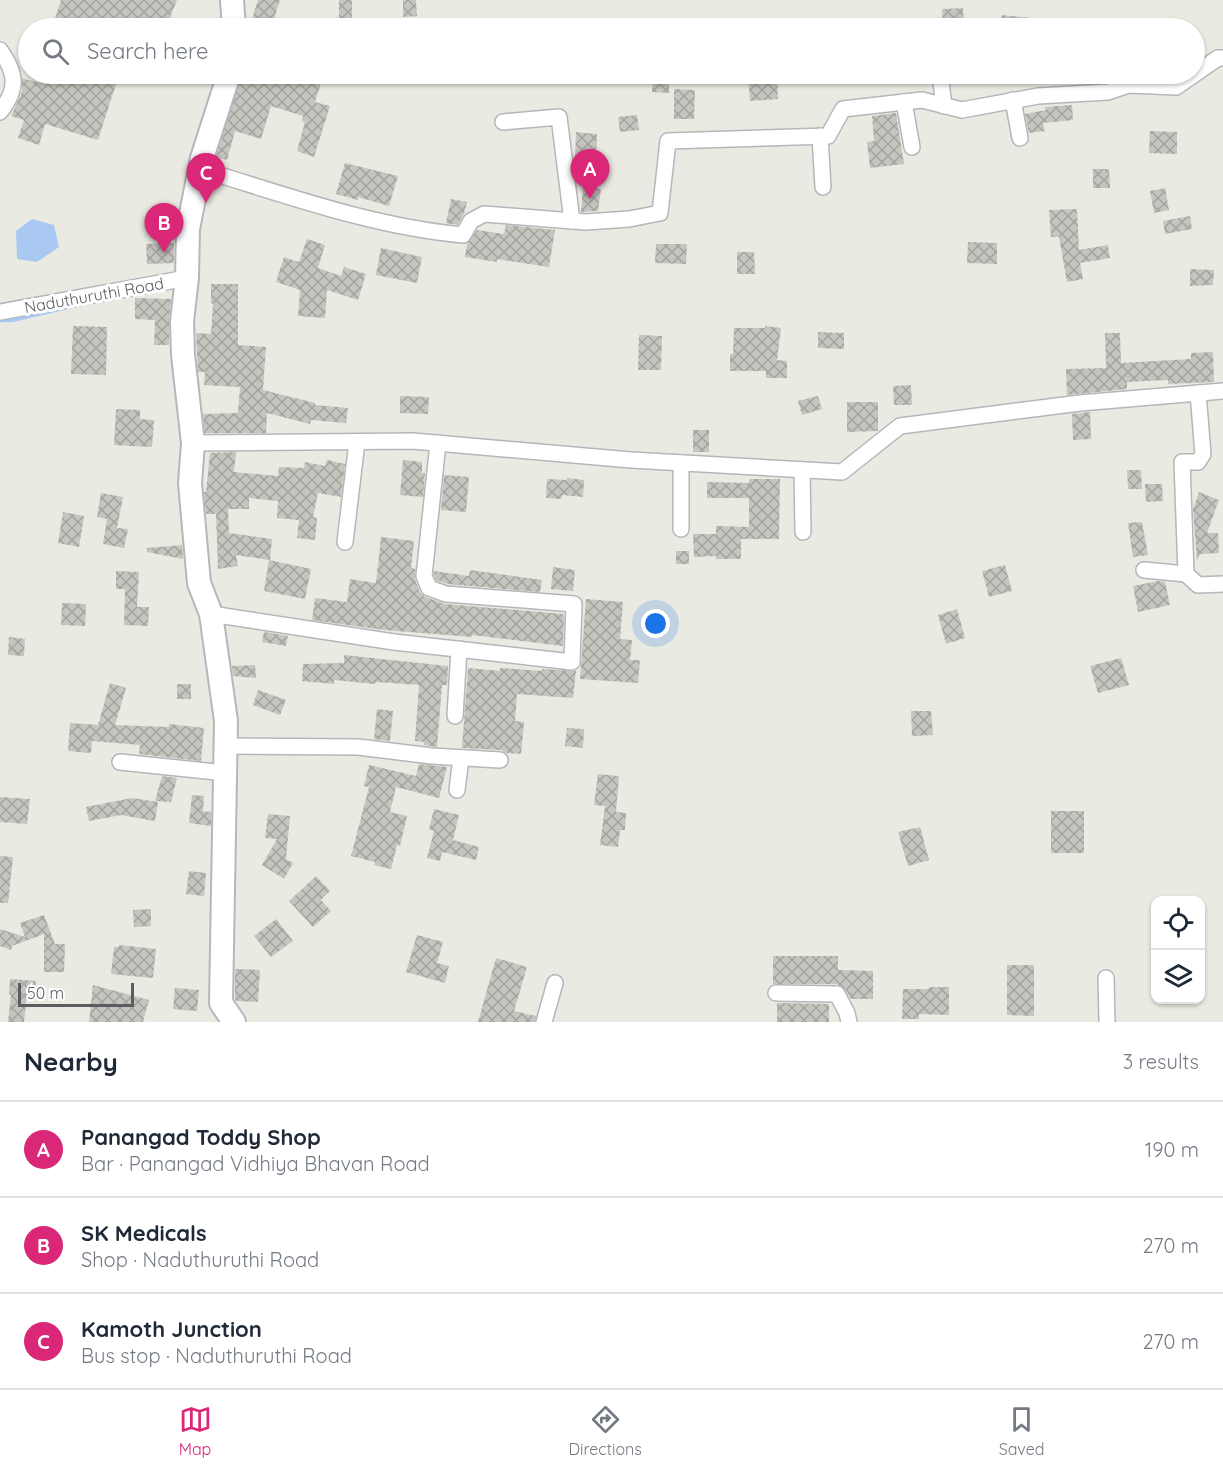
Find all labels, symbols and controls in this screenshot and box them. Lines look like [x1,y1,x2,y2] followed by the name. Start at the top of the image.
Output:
[18,18,1205,84] search box
[39,35,72,68] icon: search
[87,37,208,65] text: Search here
[570,150,610,199] pin: A
[186,154,226,203] pin: C
[144,204,184,253] pin: B
[23,273,165,317] street label: Naduthuruthi Road
[641,609,670,638] your location
[1151,896,1205,1004] map controls
[1151,896,1205,950] button: locate
[1151,950,1205,1004] button: layers
[18,980,134,1008] scale bar
[27,983,64,1003] text: 50 m
[24,1045,118,1078] text: Nearby
[1123,1049,1199,1074] text: 3 results
[81,1123,321,1151] text: Panangad Toddy Shop
[37,1137,50,1162] text: A
[1145,1137,1199,1162] text: 190 m
[81,1151,430,1176] text: Bar · Panangad Vidhiya Bhavan Road
[81,1219,207,1247] text: SK Medicals
[37,1233,50,1258] text: B
[1142,1233,1199,1258] text: 270 m
[81,1247,319,1272] text: Shop · Naduthuruthi Road
[81,1315,262,1343] text: Kamoth Junction
[37,1329,50,1354] text: C
[1142,1329,1199,1354] text: 270 m
[81,1343,352,1368] text: Bus stop · Naduthuruthi Road
[179,1403,212,1459] tab: Map
[569,1403,642,1459] tab: Directions
[999,1403,1044,1459] tab: Saved

